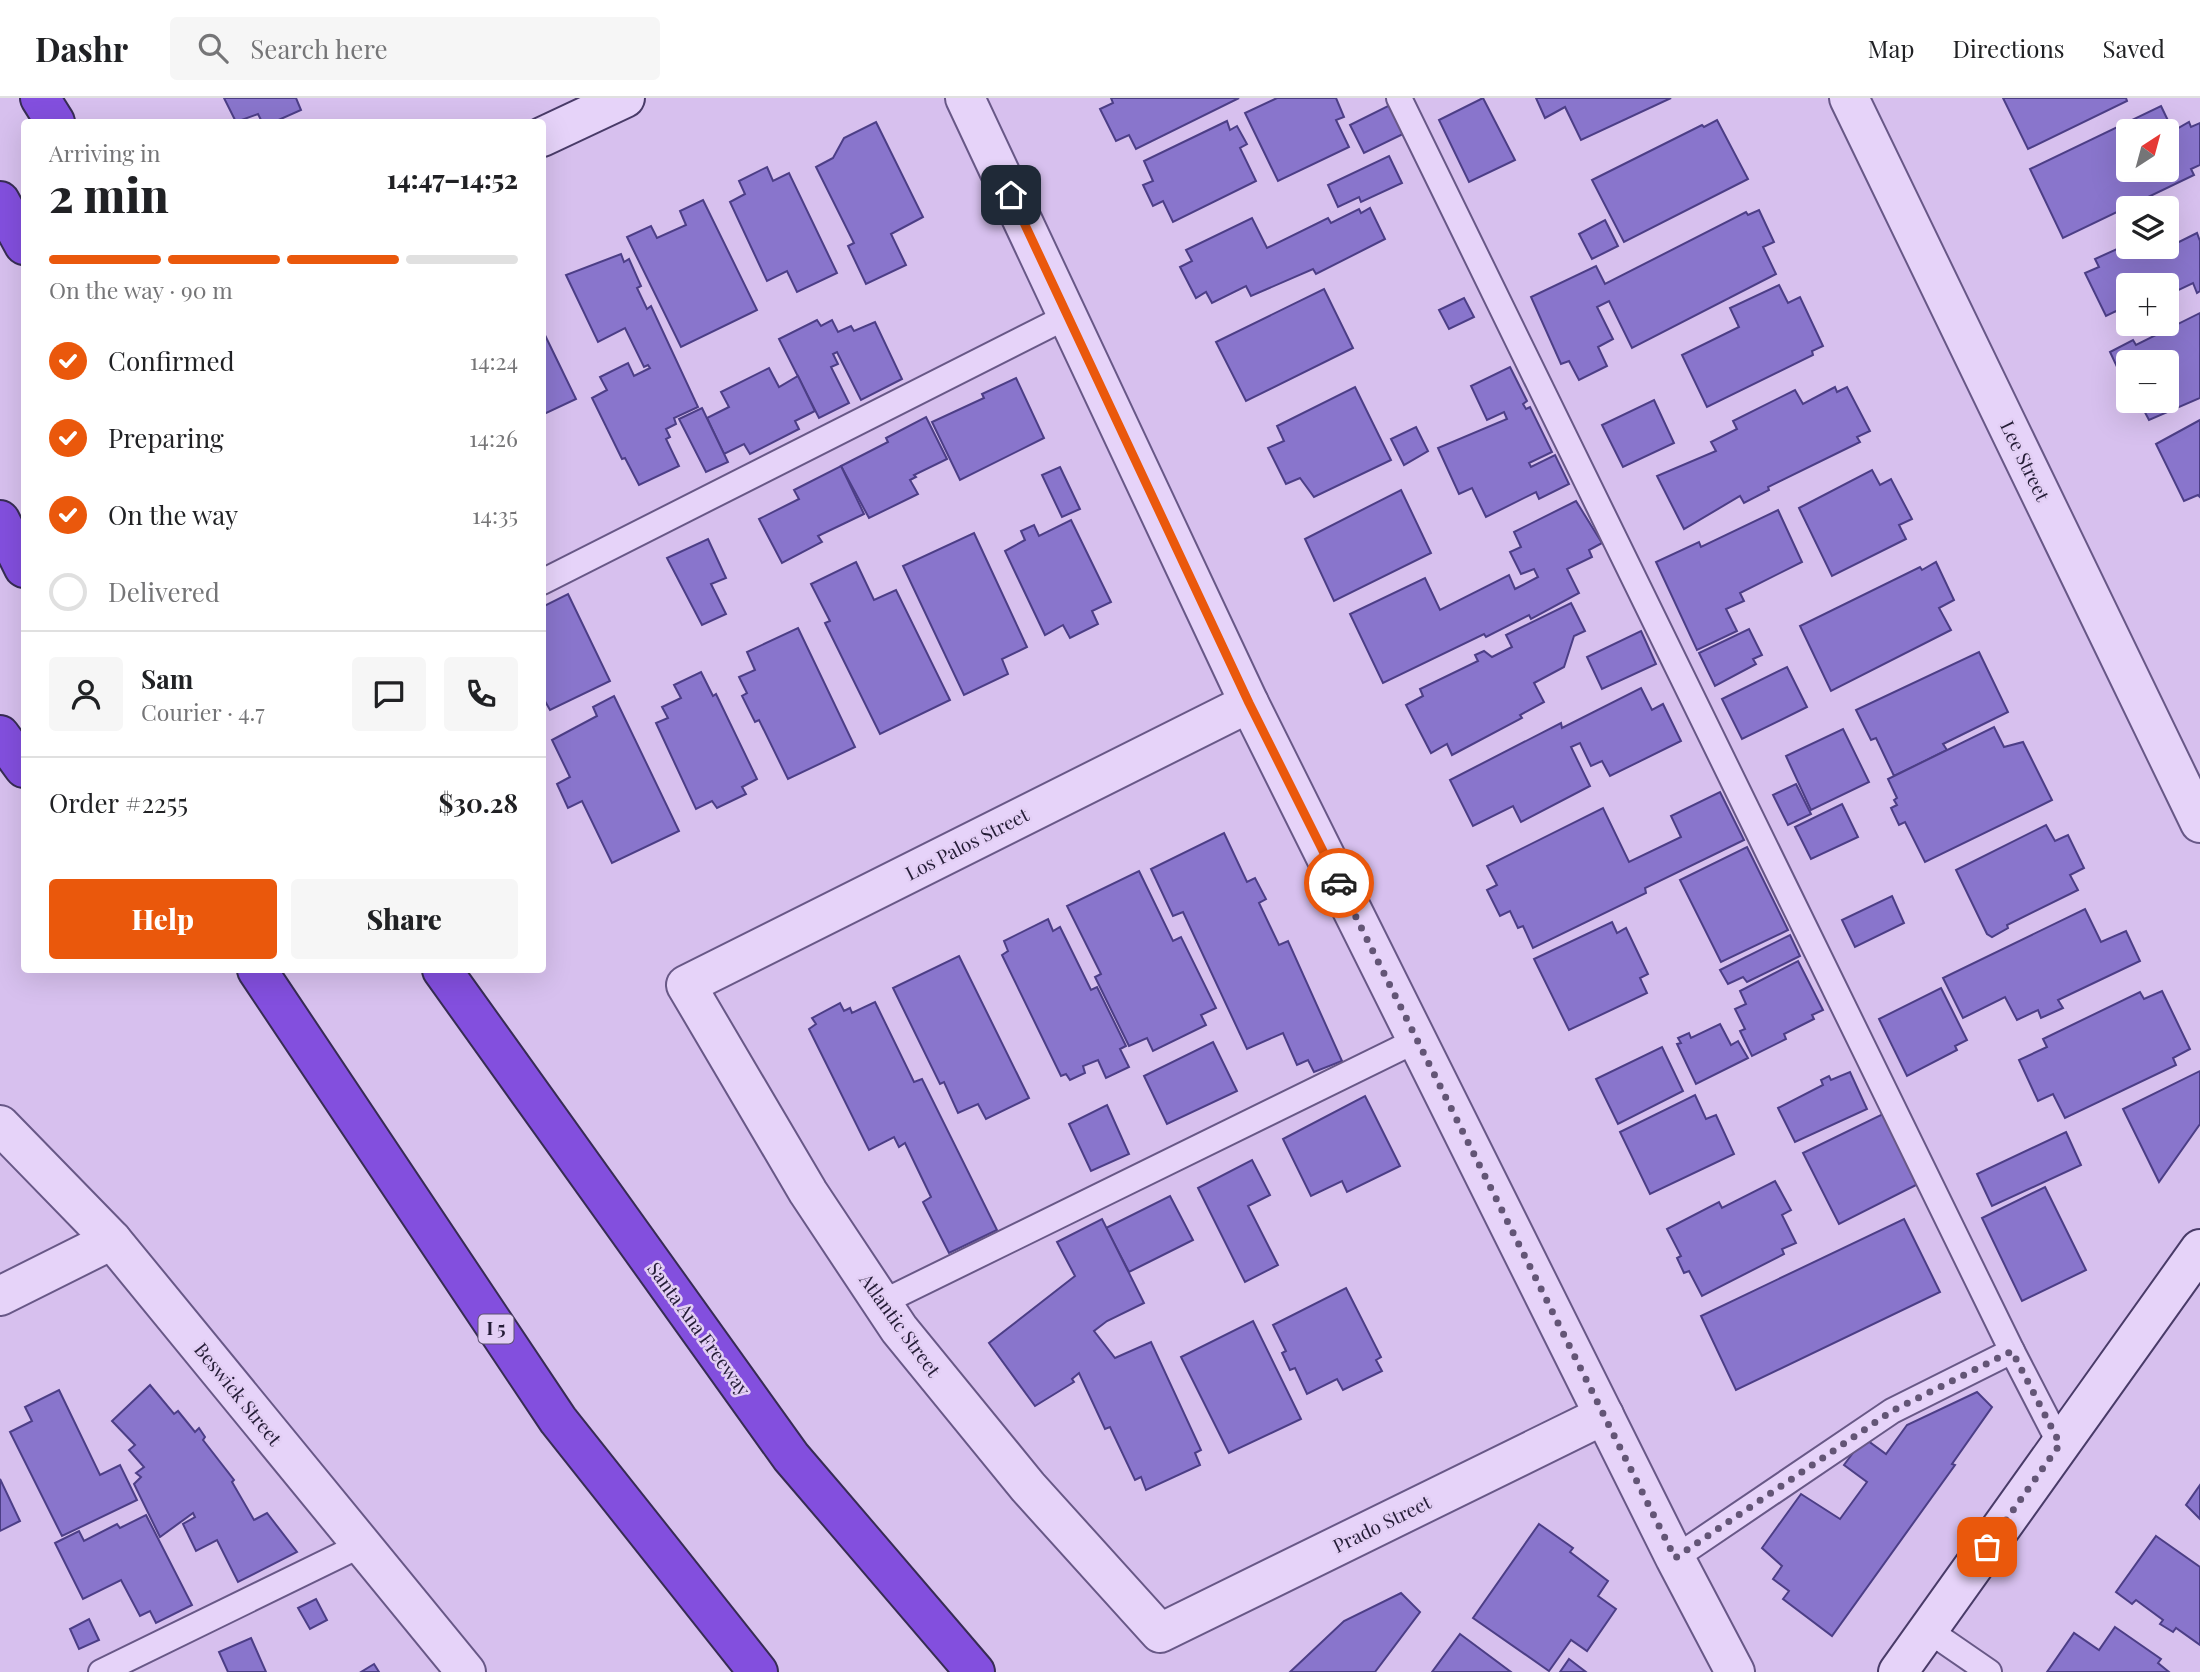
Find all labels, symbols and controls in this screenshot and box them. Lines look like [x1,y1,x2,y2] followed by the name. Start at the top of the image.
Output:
[170,17,660,80] search box
[35,26,128,70] text: Dashr
[194,29,232,67] icon: search
[250,31,388,66] text: Search here
[1868,32,1914,64] text: Map
[1952,32,2065,64] text: Directions
[2103,32,2165,64] text: Saved
[2116,119,2179,182] north arrow
[2116,119,2179,413] map controls
[49,137,161,168] text: Arriving in
[387,161,518,196] text: 14:47–14:52
[49,163,169,225] text: 2 min
[981,165,1041,225] pin
[992,176,1030,214] icon: home
[2116,196,2179,259] button: layers
[2116,273,2179,336] button: +
[49,274,233,305] text: On the way · 90 m
[49,342,87,380] icon: check
[108,343,235,378] text: Confirmed
[470,345,518,376] text: 14:24
[2116,350,2179,413] button: −
[1995,416,2057,505] street label: Lee Street
[49,419,87,457] icon: check
[108,420,224,455] text: Preparing
[469,422,518,453] text: 14:26
[49,496,87,534] icon: check
[108,497,238,532] text: On the way
[472,499,518,530] text: 14:35
[108,574,220,609] text: Delivered
[49,657,123,731] button: person
[352,657,426,731] button: chat
[444,657,518,731] button: phone
[141,661,193,696] text: Sam
[141,696,265,727] text: Courier · 4.7
[49,785,188,820] text: Order #2255
[439,785,518,820] text: $30.28
[900,801,1033,885] street label: Los Palos Street
[1304,848,1374,918] courier
[1320,864,1358,902] icon: car
[49,879,277,959] button: Help
[291,879,518,959] button: Share
[642,1256,758,1401] street label: Santa Ana Freeway
[854,1267,947,1382] street label: Atlantic Street
[478,1314,514,1344] road number: I 5
[189,1336,288,1450] street label: Beswick Street
[1328,1488,1435,1558] street label: Prado Street
[1957,1517,2017,1577] pin
[1968,1528,2006,1566] icon: bag

